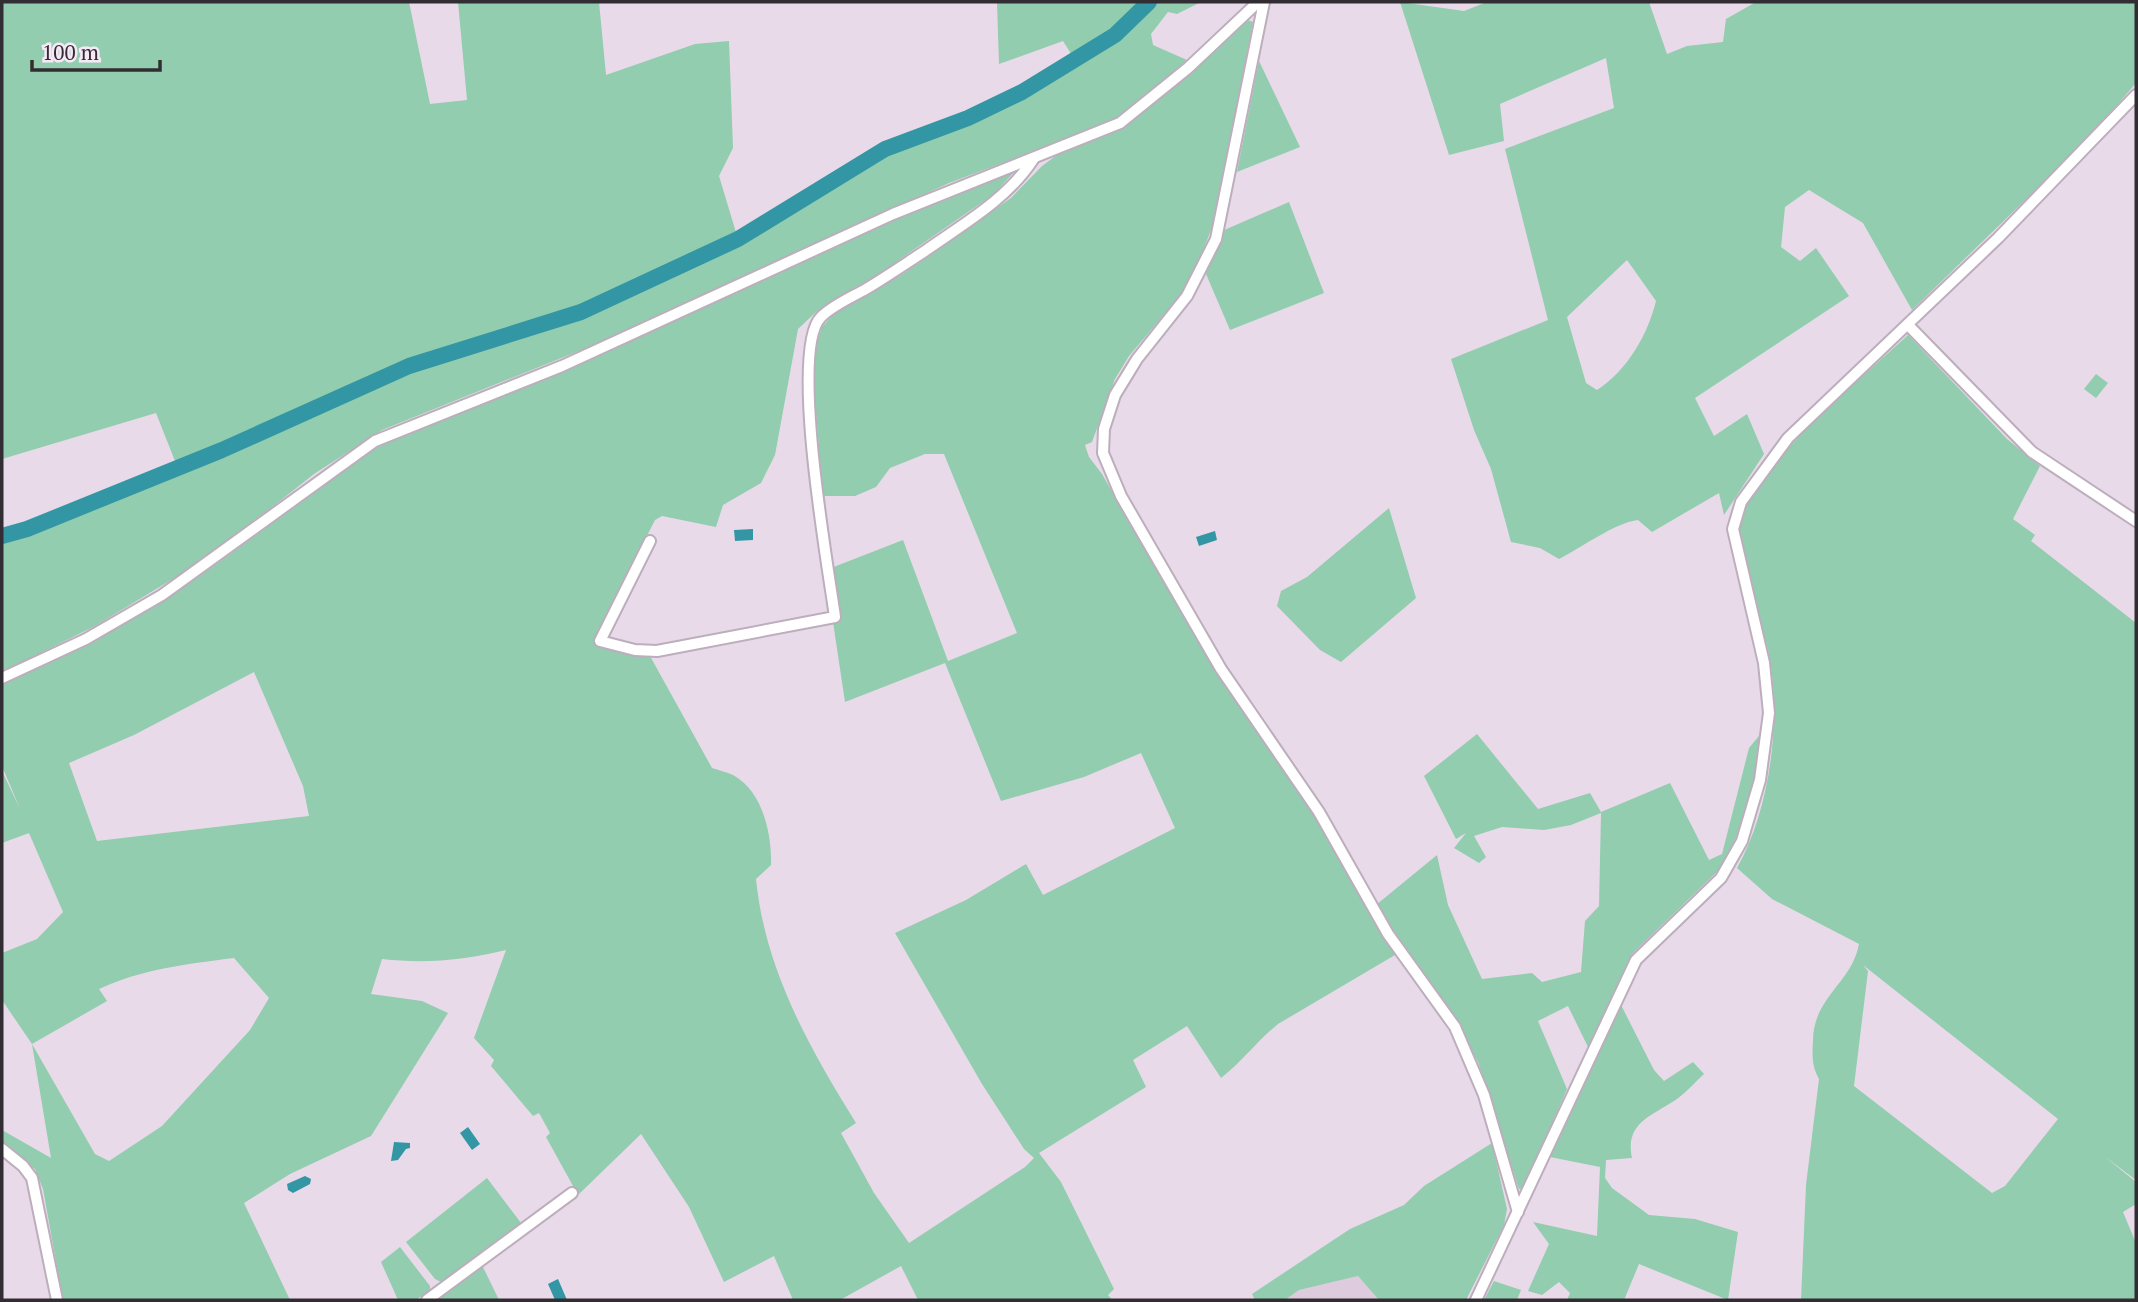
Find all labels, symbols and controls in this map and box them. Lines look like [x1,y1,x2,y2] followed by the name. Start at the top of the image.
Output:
[32,28,159,72] scale bar
[42,38,99,66] text: 100 m

